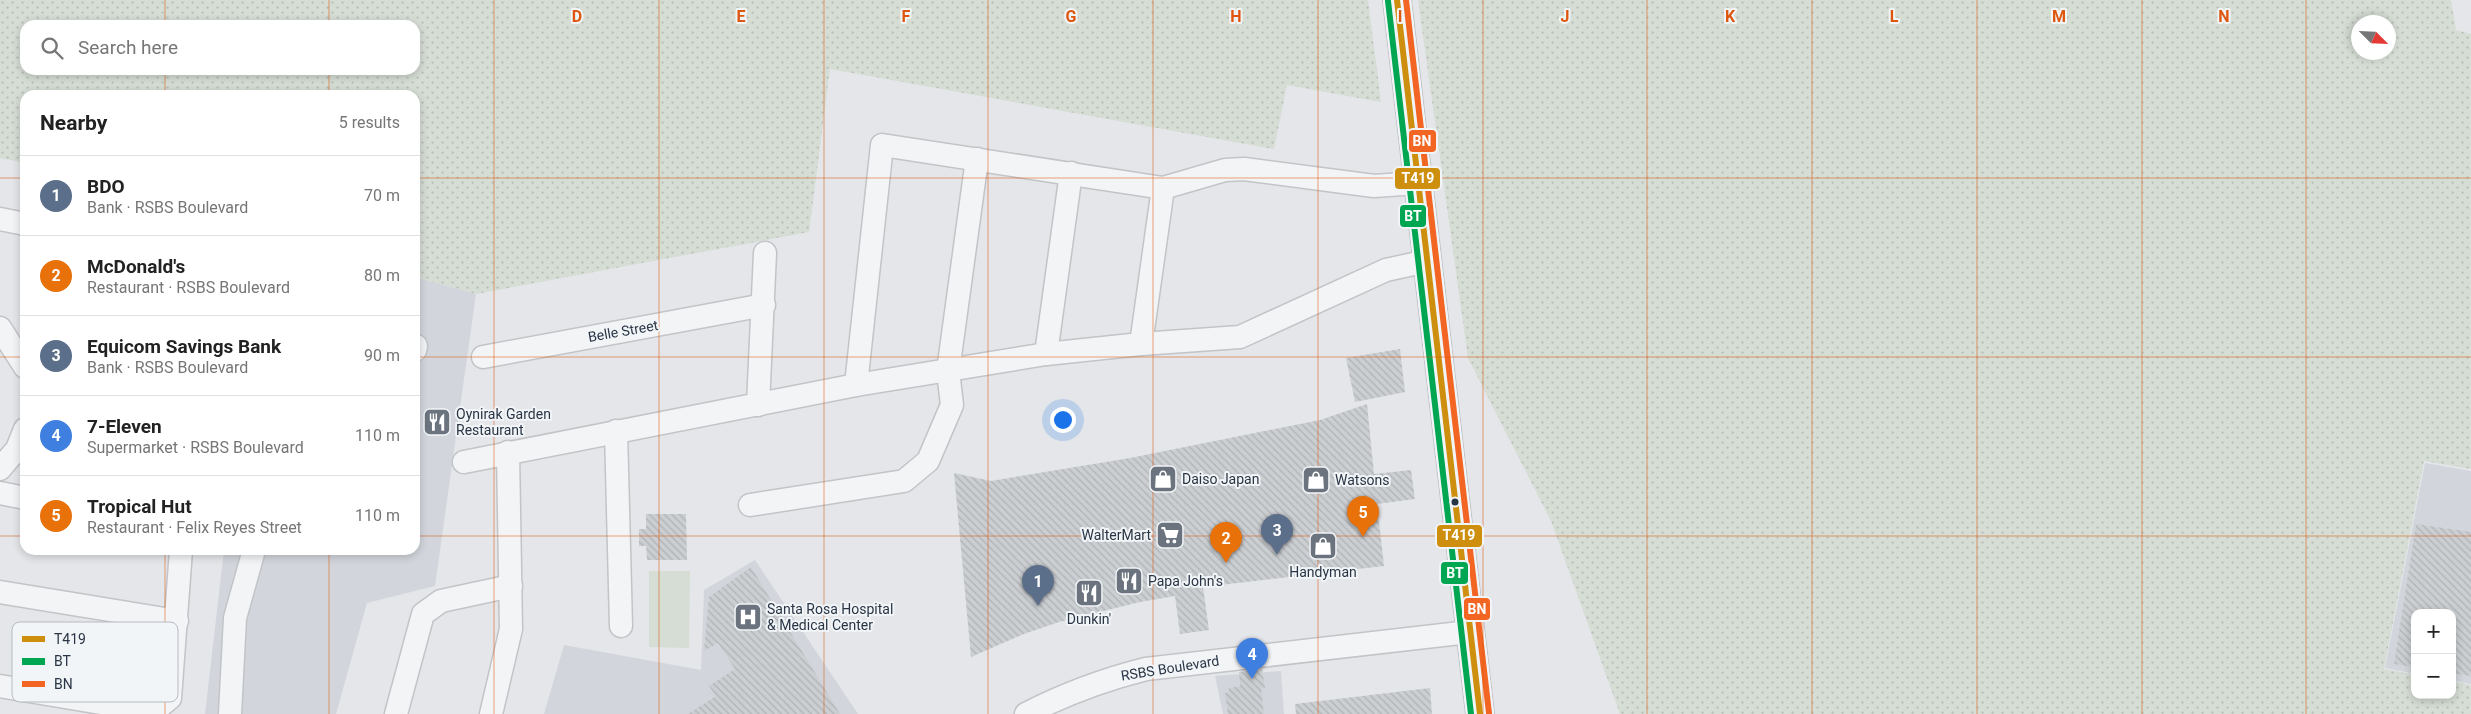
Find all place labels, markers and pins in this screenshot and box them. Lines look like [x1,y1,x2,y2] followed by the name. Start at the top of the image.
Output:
[456,406,551,438] place label: Oynirak Garden Restaurant
[422,407,452,437] restaurant icon: Oynirak Garden Restaurant
[1148,464,1178,494] shop icon: Daiso Japan
[1301,465,1331,495] shop icon: Watsons
[1182,471,1259,487] place label: Daiso Japan
[1335,472,1390,488] place label: Watsons
[1347,496,1379,537] pin: 5
[1450,497,1460,507] unlabelled marker
[1261,514,1293,555] pin: 3
[1155,520,1185,550] supermarket icon: WalterMart
[1210,522,1242,563] pin: 2
[1082,527,1151,543] place label: WalterMart
[1308,531,1338,561] shop icon: Handyman
[1289,564,1357,580] place label: Handyman
[1022,565,1054,606] pin: 1
[1114,566,1144,596] restaurant icon: Papa John's
[1148,573,1223,589] place label: Papa John's
[1074,578,1104,608] restaurant icon: Dunkin'
[767,601,893,633] place label: Santa Rosa Hospital & Medical Center
[733,602,763,632] hospital icon: Santa Rosa Hospital & Medical Center
[1067,611,1111,627] place label: Dunkin'
[1236,638,1268,679] pin: 4

